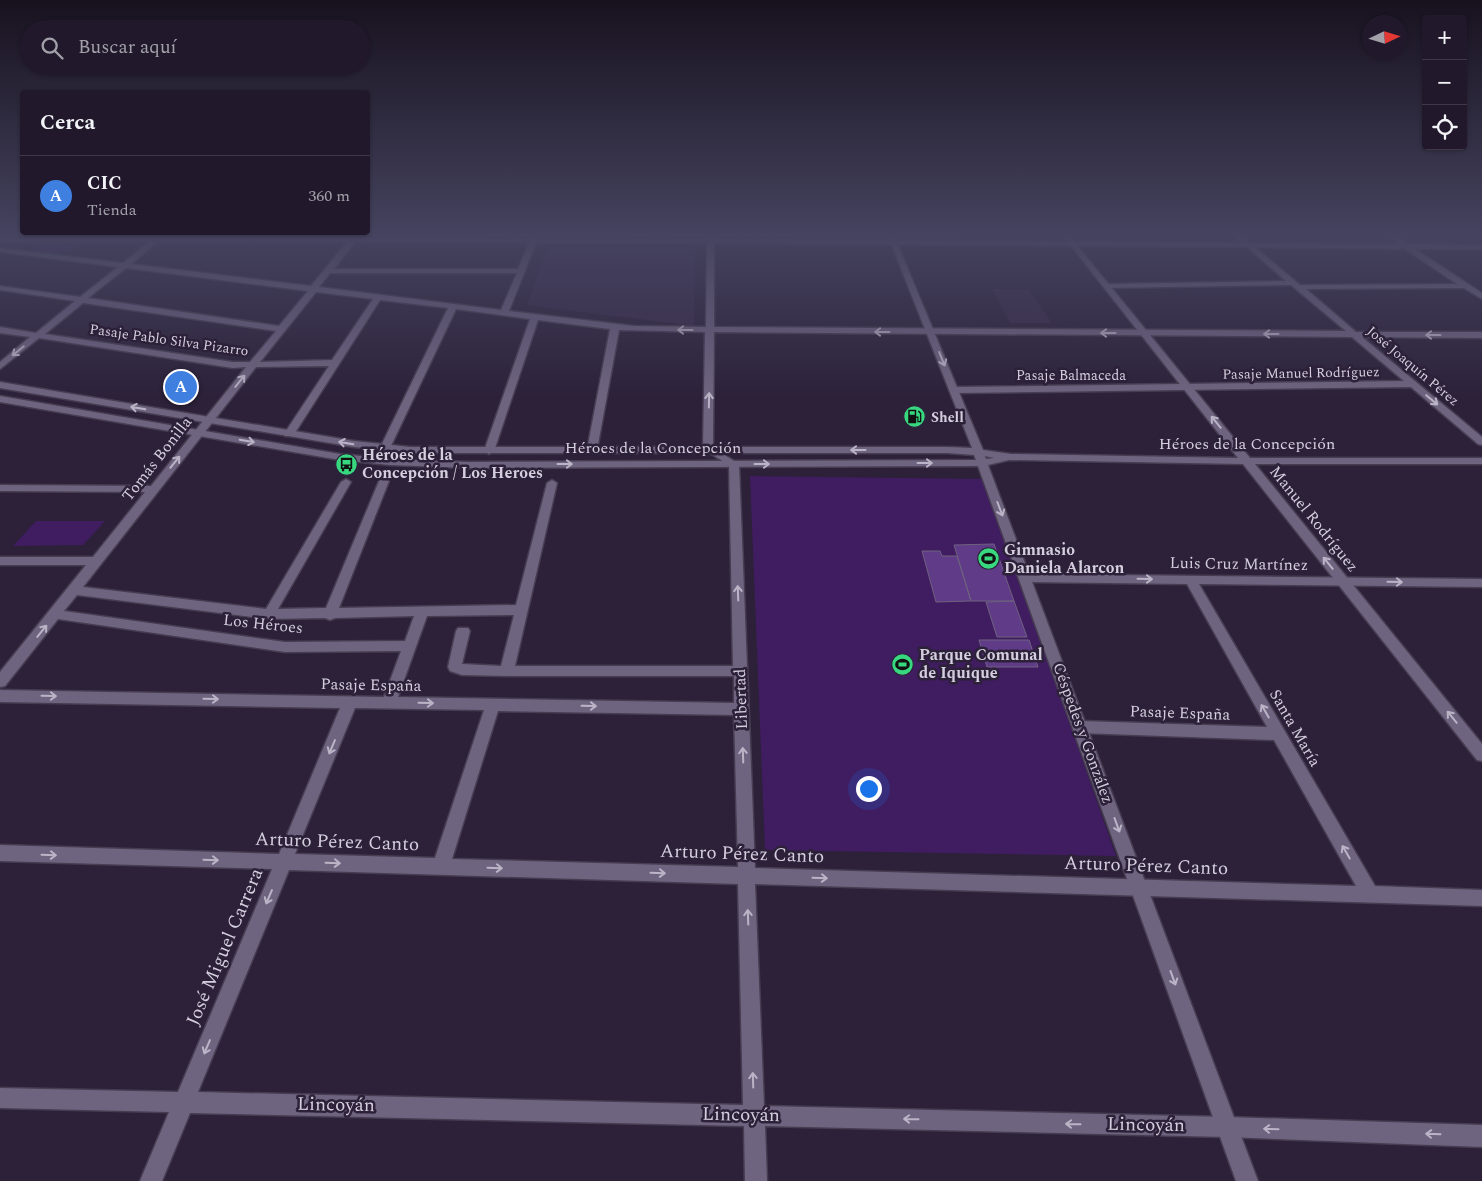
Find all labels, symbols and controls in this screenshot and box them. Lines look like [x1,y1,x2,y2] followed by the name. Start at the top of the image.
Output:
[1362,15,1407,60] north arrow
[1422,15,1467,150] map controls
[1422,15,1467,60] button: +
[20,20,370,75] search box
[78,33,177,62] text: Buscar aquí
[38,34,66,62] icon: search
[1422,60,1467,105] button: −
[1422,105,1467,150] button: locate
[40,107,95,139] text: Cerca
[87,169,122,198] text: CIC
[50,184,62,208] text: A
[308,184,350,208] text: 360 m
[87,198,137,222] text: Tienda
[88,318,250,362] street label: Pasaje Pablo Silva Pizarro
[1362,321,1464,411] street label: José Joaquín Pérez
[677,325,693,335] one-way arrow
[874,327,890,336] one-way arrow
[1101,328,1117,338] one-way arrow
[1263,329,1280,339] one-way arrow
[1426,330,1442,340] one-way arrow
[12,345,25,356] one-way arrow
[938,351,947,366] one-way arrow
[1222,361,1380,385] street label: Pasaje Manuel Rodríguez
[1016,365,1126,386] street label: Pasaje Balmaceda
[165,368,197,406] pin: A
[234,375,245,388] one-way arrow
[704,392,713,408] one-way arrow
[1425,394,1438,405] one-way arrow
[130,403,146,413] one-way arrow
[903,405,927,429] fuel station icon: Shell
[931,407,964,428] place label: Shell
[116,411,198,507] street label: Tomás Bonilla
[1211,416,1222,429] one-way arrow
[1159,432,1335,456] street label: Héroes de la Concepción
[565,436,741,460] street label: Héroes de la Concepción
[238,437,254,447] one-way arrow
[338,438,354,448] one-way arrow
[362,443,543,485] place label: Héroes de la Concepción / Los Heroes
[850,445,866,455] one-way arrow
[334,452,358,476] bus stop icon: Héroes de la Concepción / Los Heroes
[170,456,181,469] one-way arrow
[916,458,933,468] one-way arrow
[556,459,573,469] one-way arrow
[754,459,770,469] one-way arrow
[1264,461,1364,577] street label: Manuel Rodríguez
[996,501,1005,516] one-way arrow
[1004,538,1125,580] place label: Gimnasio Daniela Alarcon
[976,547,1000,571] sports icon: Gimnasio Daniela Alarcon
[1169,551,1309,577] street label: Luis Cruz Martínez
[1323,557,1334,570] one-way arrow
[1136,574,1153,584] one-way arrow
[1387,577,1403,586] one-way arrow
[733,585,743,601] one-way arrow
[222,608,304,640] street label: Los Héroes
[36,624,47,637] one-way arrow
[919,643,1043,685] place label: Parque Comunal de Iquique
[891,652,915,676] sports icon: Parque Comunal de Iquique
[1046,659,1120,807] street label: Céspedes y González
[728,668,754,730] street label: Libertad
[321,672,422,698] street label: Pasaje España
[1263,685,1327,771] street label: Santa María
[40,692,56,701] one-way arrow
[203,695,219,704] one-way arrow
[418,698,434,708] one-way arrow
[1129,699,1231,727] street label: Pasaje España
[580,701,596,711] one-way arrow
[1260,704,1269,719] one-way arrow
[1446,711,1457,724] one-way arrow
[326,739,336,754] one-way arrow
[738,747,748,764] one-way arrow
[856,776,882,802] your location
[1113,817,1122,833] one-way arrow
[254,825,420,859] street label: Arturo Pérez Canto
[659,837,825,871] street label: Arturo Pérez Canto
[1340,845,1350,860] one-way arrow
[1063,849,1229,883] street label: Arturo Pérez Canto
[40,850,56,860] one-way arrow
[203,855,219,864] one-way arrow
[324,858,341,868] one-way arrow
[179,863,272,1030] street label: José Miguel Carrera
[486,863,503,873] one-way arrow
[649,868,665,878] one-way arrow
[812,873,828,883] one-way arrow
[264,889,274,904] one-way arrow
[743,910,753,926] one-way arrow
[1169,970,1178,985] one-way arrow
[201,1039,211,1054] one-way arrow
[748,1072,758,1088] one-way arrow
[297,1090,375,1120] street label: Lincoyán
[702,1100,780,1130] street label: Lincoyán
[1107,1110,1185,1140] street label: Lincoyán
[903,1115,919,1124] one-way arrow
[1066,1119,1082,1128] one-way arrow
[1263,1124,1279,1133] one-way arrow
[1426,1129,1442,1139] one-way arrow

